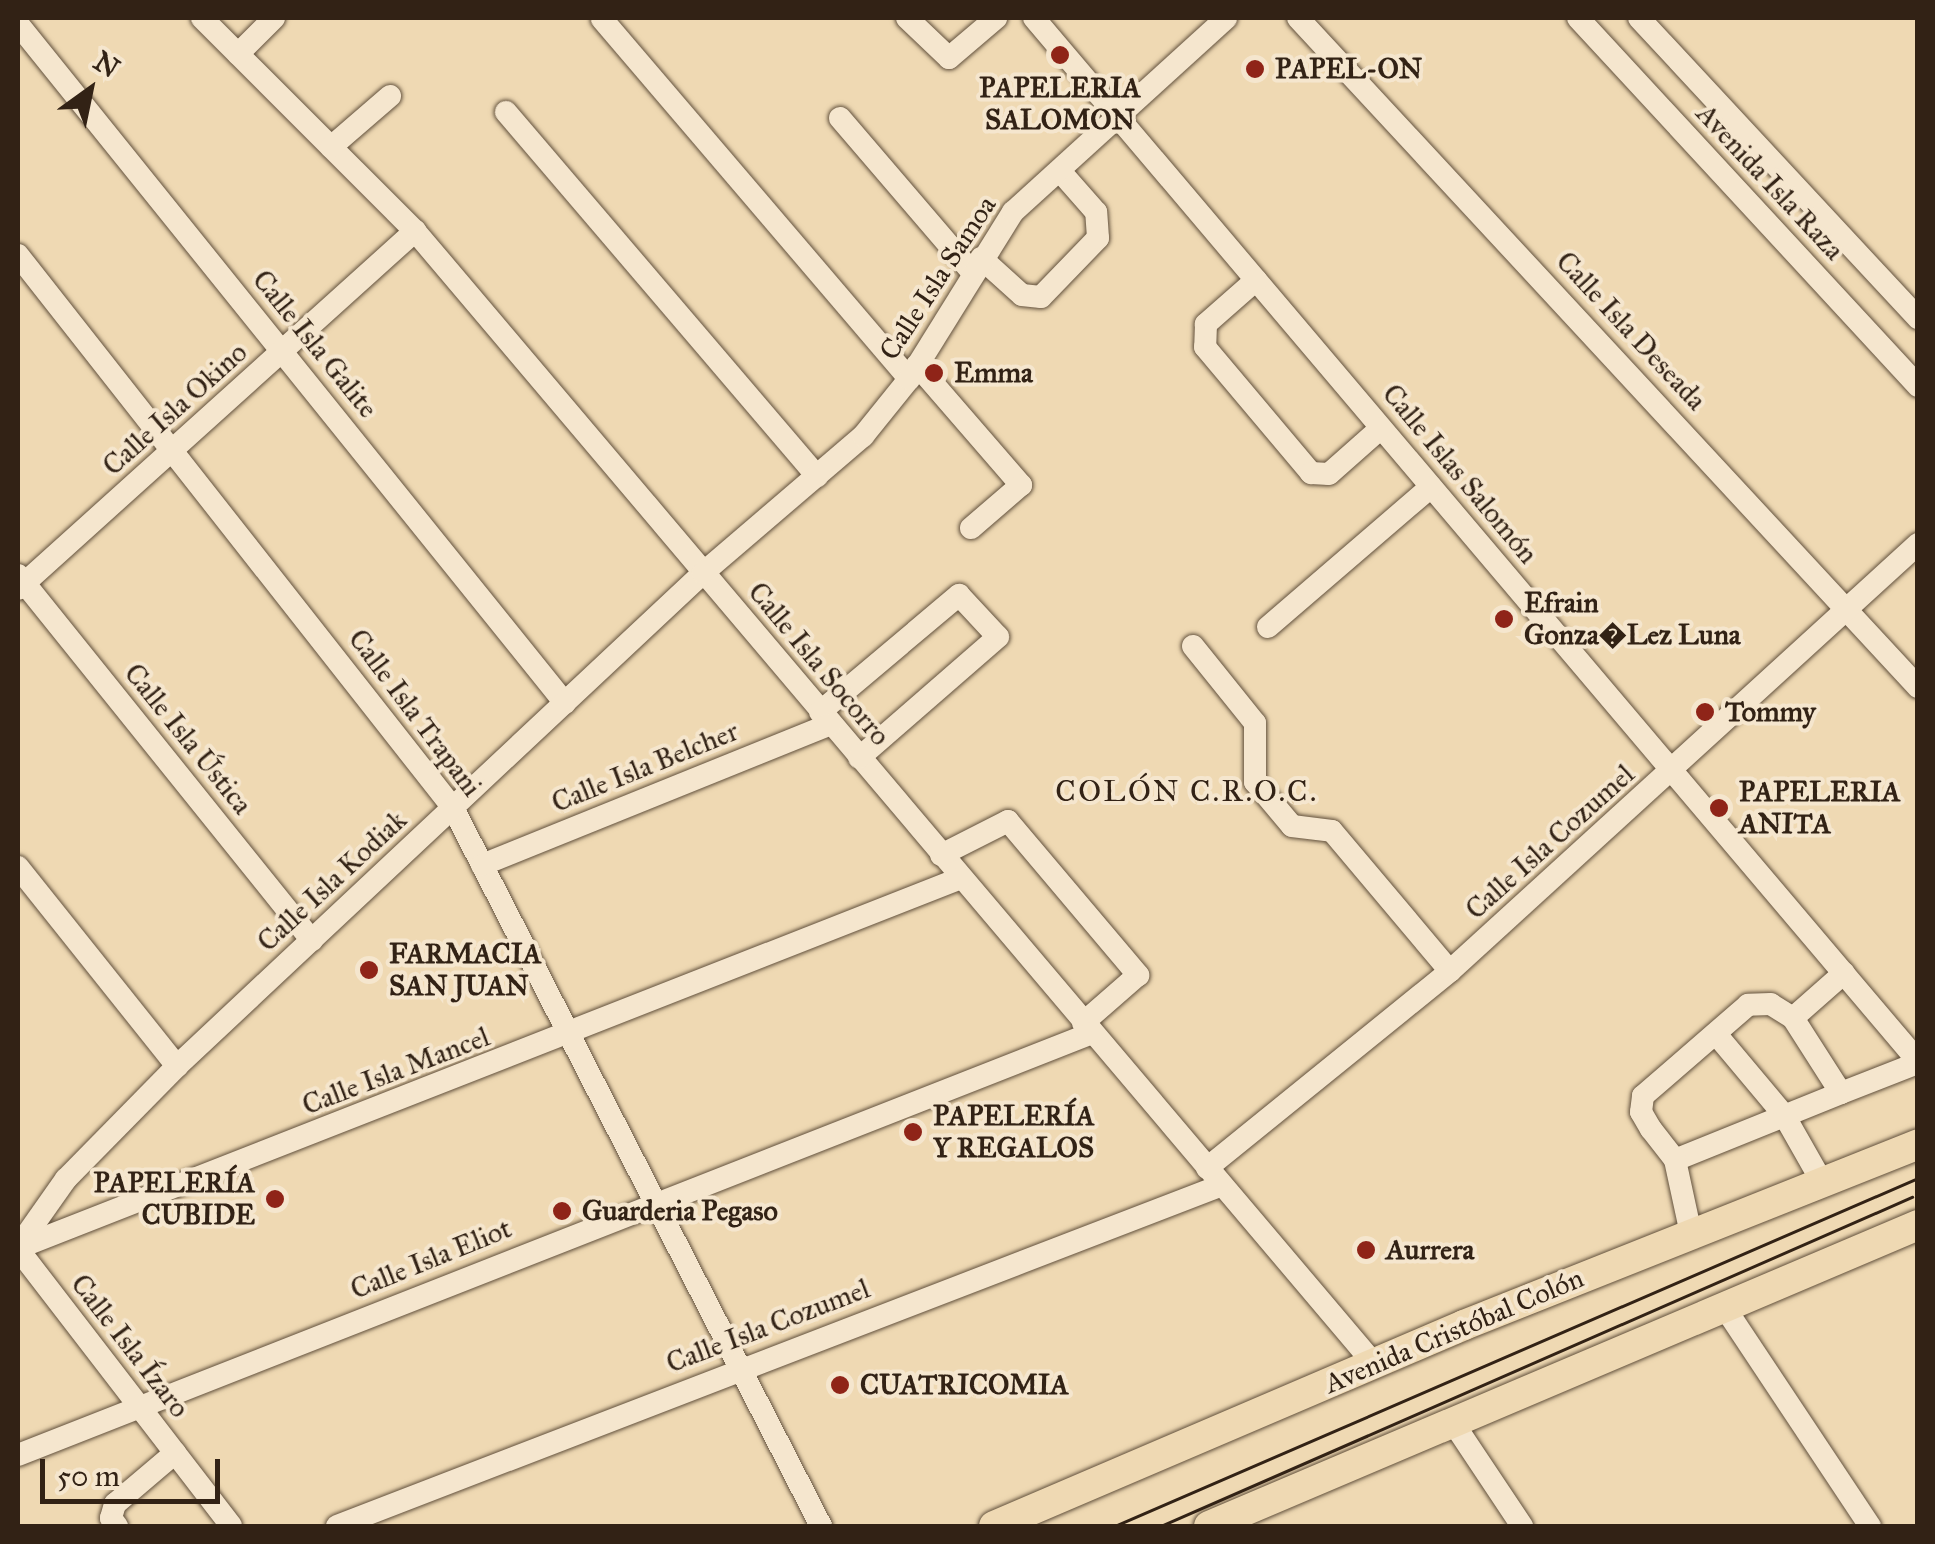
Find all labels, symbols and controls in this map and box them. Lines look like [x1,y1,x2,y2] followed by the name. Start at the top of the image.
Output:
[40,40,140,140] north arrow
[87,43,126,86] text: N
[1049,44,1071,66] marker: PAPELERIA SALOMON
[1275,52,1422,86] place label: PAPEL-ON
[1244,58,1266,80] marker: PAPEL-ON
[979,71,1141,137] place label: PAPELERIA SALOMON
[1689,97,1851,267] street label: Avenida Isla Raza
[873,190,1003,366] street label: Calle Isla Samoa
[1549,245,1713,417] street label: Calle Isla Deseada
[245,263,385,425] street label: Calle Isla Galite
[96,335,254,483] street label: Calle Isla Okino
[954,356,1033,390] place label: Emma
[923,362,945,384] marker: Emma
[1375,377,1545,571] street label: Calle Islas Salomón
[741,576,897,752] street label: Calle Isla Socorro
[1524,586,1741,652] place label: Efrain Gonza�Lez Luna
[1493,608,1515,630] marker: Efrain Gonza�Lez Luna
[341,623,489,803] street label: Calle Isla Trapani
[117,657,259,821] street label: Calle Isla Ústica
[1725,695,1816,729] place label: Tommy
[1694,701,1716,723] marker: Tommy
[547,714,743,820] street label: Calle Isla Belcher
[1459,758,1641,926] street label: Calle Isla Cozumel
[1055,773,1319,809] district label: COLÓN C.R.O.C.
[1739,775,1901,841] place label: PAPELERIA ANITA
[1708,797,1730,819] marker: PAPELERIA ANITA
[251,803,413,959] street label: Calle Isla Kodiak
[389,937,541,1003] place label: FARMACIA SAN JUAN
[358,959,380,981] marker: FARMACIA SAN JUAN
[298,1020,494,1122] street label: Calle Isla Mancel
[933,1099,1095,1165] place label: PAPELERÍA Y REGALOS
[902,1121,924,1143] marker: PAPELERÍA Y REGALOS
[93,1166,255,1232] place label: PAPELERÍA CUBIDE
[264,1188,286,1210] marker: PAPELERÍA CUBIDE
[582,1194,778,1228] place label: Guarderia Pegaso
[551,1200,573,1222] marker: Guarderia Pegaso
[346,1211,516,1307] street label: Calle Isla Eliot
[1386,1233,1474,1267] place label: Aurrera
[1355,1239,1377,1261] marker: Aurrera
[1319,1261,1589,1401] street label: Avenida Cristóbal Colón
[64,1268,196,1424] street label: Calle Isla Ízaro
[662,1272,874,1380] street label: Calle Isla Cozumel
[860,1368,1069,1402] place label: CUATRICOMIA
[829,1374,851,1396] marker: CUATRICOMIA
[45,1439,225,1501] scale bar
[57,1458,120,1494] text: 50 m

